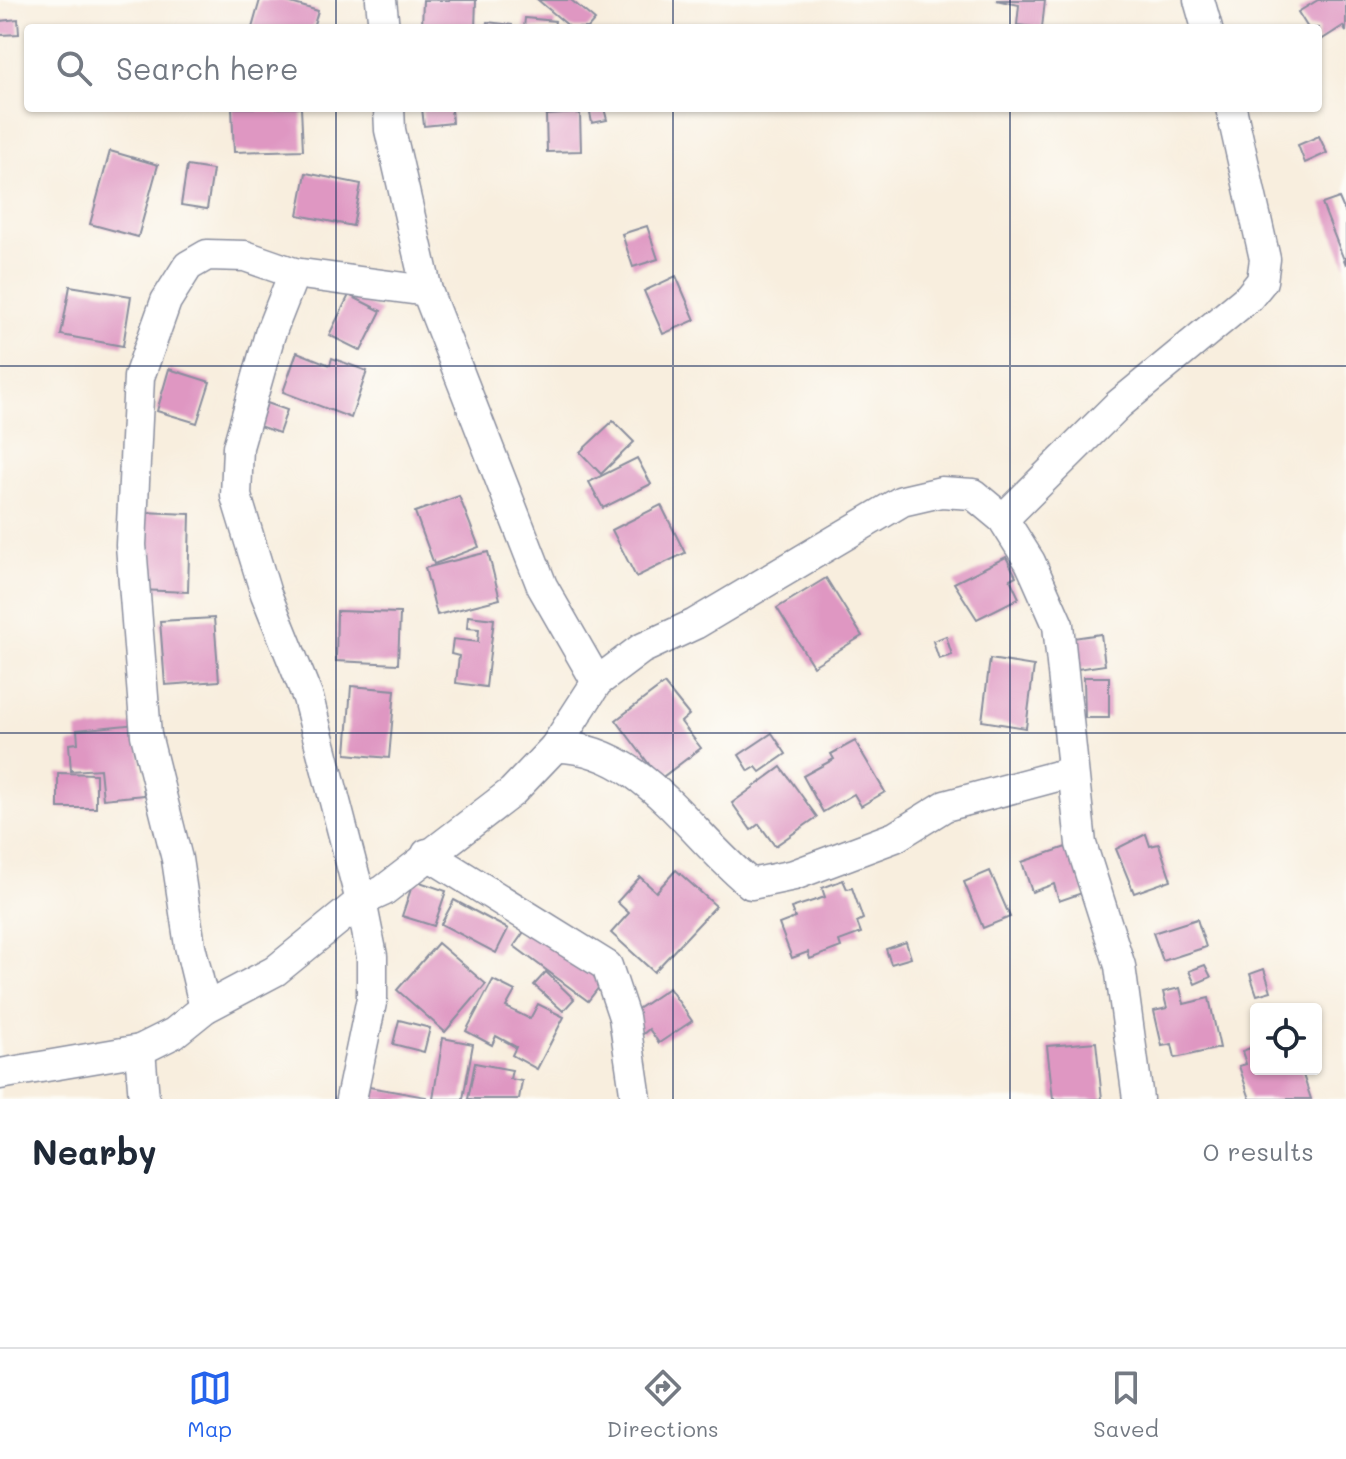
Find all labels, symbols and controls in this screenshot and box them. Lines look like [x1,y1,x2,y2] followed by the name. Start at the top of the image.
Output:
[24,24,1322,112] search box
[52,46,96,90] icon: search
[116,48,299,88] text: Search here
[1250,1003,1322,1075] map controls
[1250,1003,1322,1075] button: locate
[32,1129,157,1174] text: Nearby
[1203,1134,1314,1168] text: 0 results
[187,1366,232,1443] tab: Map
[607,1366,719,1443] tab: Directions
[1093,1366,1159,1443] tab: Saved

